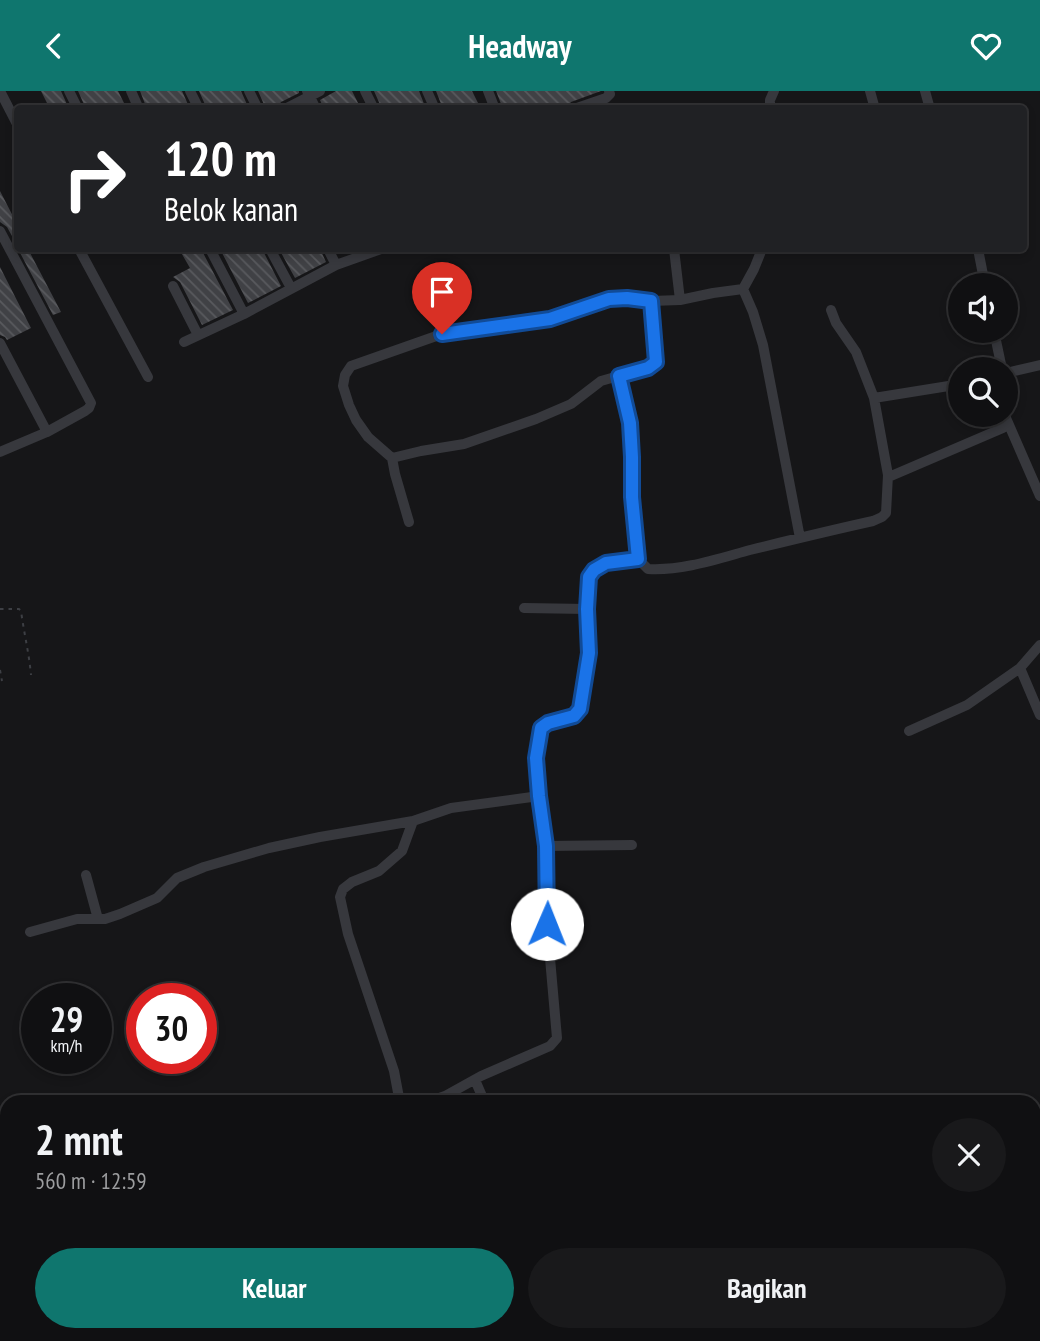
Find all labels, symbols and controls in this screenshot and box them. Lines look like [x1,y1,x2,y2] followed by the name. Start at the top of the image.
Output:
[468,25,572,67] text: Headway
[35,27,73,65] icon: back
[967,27,1005,65] icon: heart
[164,126,277,190] text: 120 m
[49,133,140,224] icon: right
[164,188,298,230] text: Belok kanan
[412,262,472,334] pin
[423,273,461,311] icon: arrive
[948,273,1018,427] map controls
[948,273,1018,343] button: sound
[948,357,1018,427] button: search
[510,887,584,961] position arrow
[126,983,217,1074] speed limit sign: 30
[50,996,83,1042] text: 29
[51,1034,82,1057] text: km/h
[35,1112,123,1167] text: 2 mnt
[932,1118,1006,1192] button: close
[35,1166,147,1195] text: 560 m · 12:59
[35,1248,514,1328] button: Keluar
[528,1248,1006,1328] button: Bagikan

